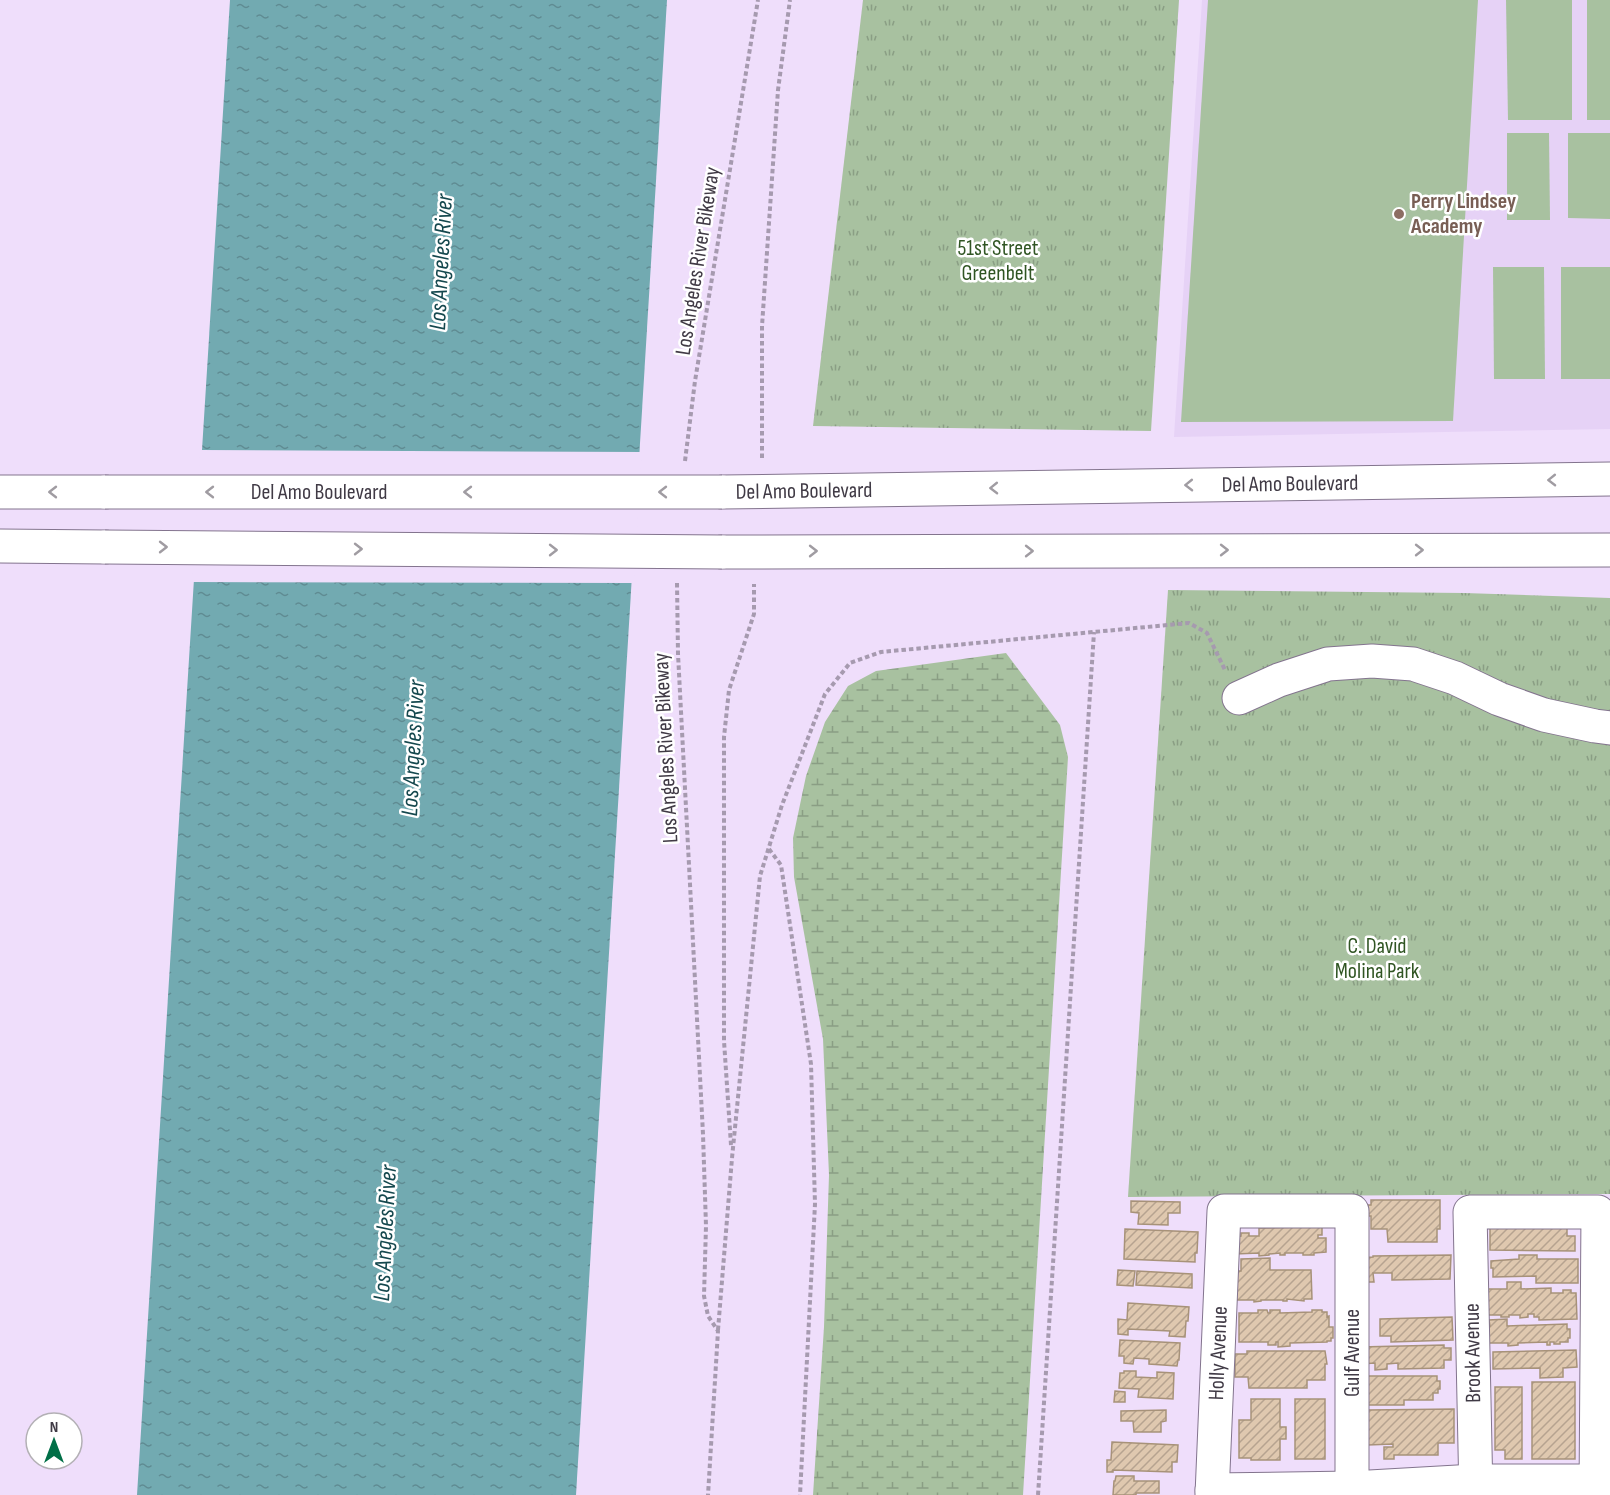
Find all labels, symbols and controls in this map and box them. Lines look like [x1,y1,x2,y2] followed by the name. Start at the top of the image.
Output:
[670,164,726,357] street label: Los Angeles River Bikeway
[1410,188,1516,240] place label: Perry Lindsey Academy
[423,192,459,331] water label: Los Angeles River
[1392,207,1406,221] marker: Perry Lindsey Academy
[957,235,1039,287] park label: 51st Street Greenbelt
[1221,469,1358,498] street label: Del Amo Boulevard
[1547,473,1556,486] one-way arrow
[735,476,873,505] street label: Del Amo Boulevard
[251,479,387,506] street label: Del Amo Boulevard
[1184,479,1193,491] one-way arrow
[989,482,998,495] one-way arrow
[48,486,57,498] one-way arrow
[206,486,215,498] one-way arrow
[464,486,473,498] one-way arrow
[659,486,668,498] one-way arrow
[159,541,168,553] one-way arrow
[354,543,363,555] one-way arrow
[549,544,558,556] one-way arrow
[1220,544,1229,556] one-way arrow
[1415,544,1424,556] one-way arrow
[809,545,818,557] one-way arrow
[1025,545,1034,557] one-way arrow
[648,652,684,844] street label: Los Angeles River Bikeway
[395,678,431,817] water label: Los Angeles River
[1335,933,1420,985] park label: C. David Molina Park
[367,1163,403,1302] water label: Los Angeles River
[1459,1303,1487,1403] street label: Brook Avenue
[1203,1305,1233,1401] street label: Holly Avenue
[1339,1309,1366,1397] street label: Gulf Avenue
[24,1411,84,1471] north arrow
[50,1418,58,1437] text: N

